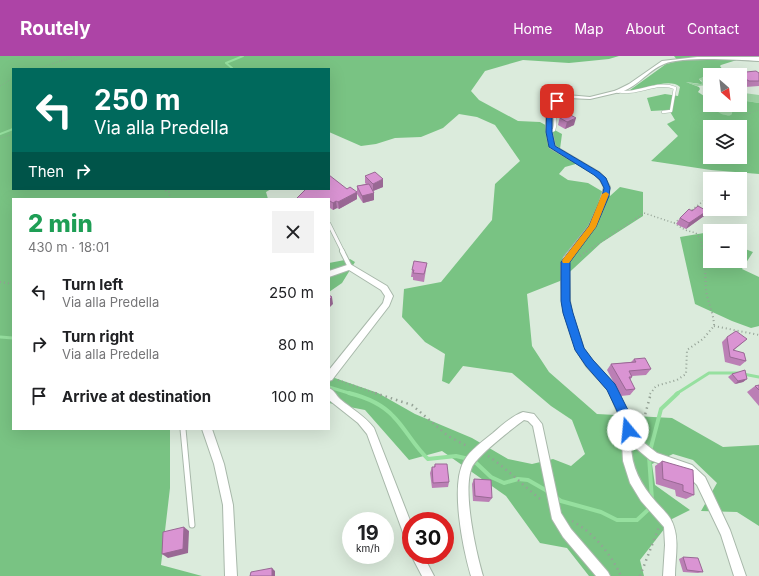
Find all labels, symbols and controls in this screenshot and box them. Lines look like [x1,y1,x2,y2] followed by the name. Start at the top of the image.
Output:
[20,17,91,40] text: Routely
[513,20,552,37] text: Home
[574,20,604,37] text: Map
[626,20,665,37] text: About
[687,20,739,37] text: Contact
[703,68,747,112] north arrow
[703,68,747,268] map controls
[94,83,181,117] text: 250 m
[28,84,80,136] icon: left
[540,84,574,118] pin
[546,90,568,112] icon: arrive
[94,117,229,138] text: Via alla Predella
[703,120,747,164] button: layers
[72,160,94,182] icon: right
[28,162,64,181] text: Then
[703,172,747,216] button: +
[28,209,93,238] text: 2 min
[272,211,314,253] button: close
[703,224,747,268] button: −
[28,239,109,255] text: 430 m · 18:01
[62,275,123,294] text: Turn left
[28,281,50,303] icon: left
[269,283,314,302] text: 250 m
[62,294,159,310] text: Via alla Predella
[62,327,134,346] text: Turn right
[28,333,50,355] icon: right
[278,335,314,354] text: 80 m
[62,346,159,362] text: Via alla Predella
[28,385,50,407] icon: arrive
[62,387,211,406] text: Arrive at destination
[272,387,314,406] text: 100 m
[607,409,649,451] position arrow
[402,512,454,564] speed limit sign: 30
[357,521,379,545] text: 19
[356,542,380,554] text: km/h

